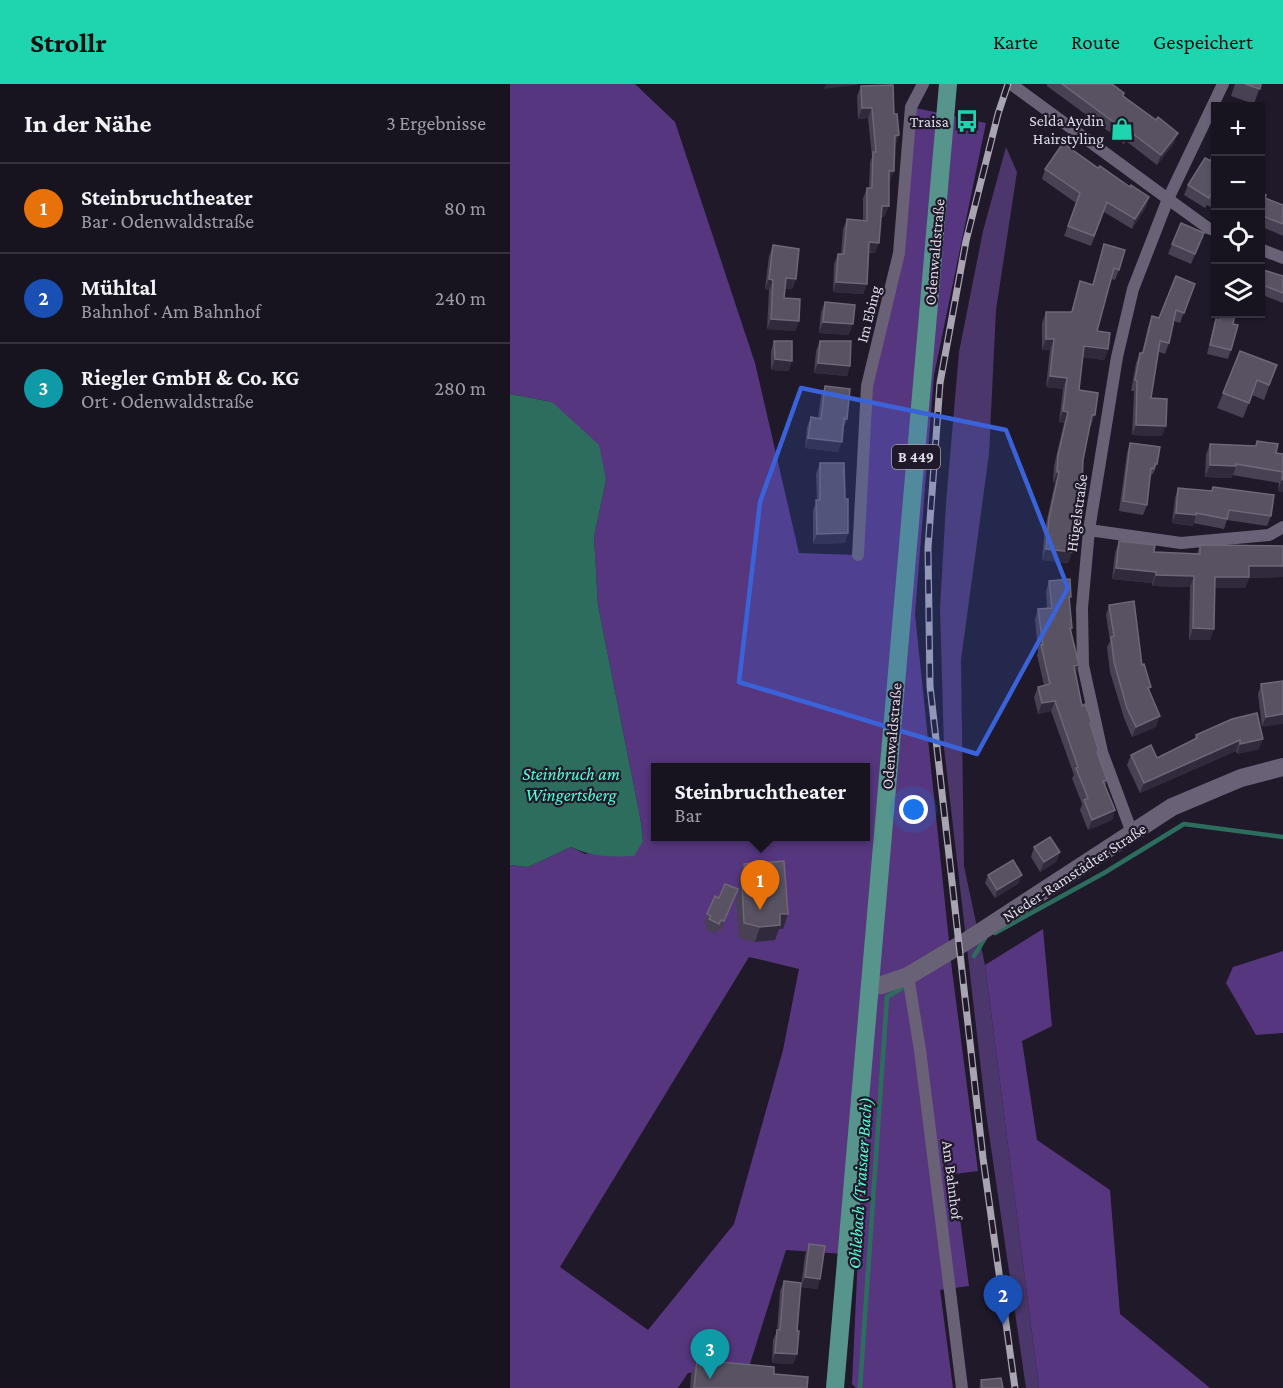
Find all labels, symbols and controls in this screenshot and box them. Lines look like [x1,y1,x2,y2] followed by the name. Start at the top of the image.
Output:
[30,27,107,58] text: Strollr
[993,30,1038,54] text: Karte
[1071,30,1120,54] text: Route
[1153,30,1253,54] text: Gespeichert
[1211,102,1265,318] map controls
[1211,102,1265,156] button: +
[954,108,980,134] bus stop icon: Traisa
[24,109,152,138] text: In der Nähe
[386,112,486,134] text: 3 Ergebnisse
[1029,112,1104,148] place label: Selda Aydin Hairstyling
[910,113,950,130] place label: Traisa
[1109,116,1135,142] shop icon: Selda Aydin Hairstyling
[1211,156,1265,210] button: −
[81,185,253,210] text: Steinbruchtheater
[40,197,47,219] text: 1
[444,197,486,219] text: 80 m
[921,198,948,306] street label: Odenwaldstraße
[81,210,254,232] text: Bar · Odenwaldstraße
[1211,210,1265,264] button: locate
[1211,264,1265,318] button: layers
[81,275,157,300] text: Mühltal
[853,284,885,345] street label: Im Ebing
[38,287,49,309] text: 2
[435,287,486,309] text: 240 m
[81,300,261,322] text: Bahnhof · Am Bahnhof
[81,365,300,390] text: Riegler GmbH & Co. KG
[39,377,48,399] text: 3
[435,377,486,399] text: 280 m
[81,390,254,412] text: Ort · Odenwaldstraße
[892,445,940,469] road number: B 449
[1063,473,1091,553] street label: Hügelstraße
[878,682,905,790] street label: Odenwaldstraße
[651,763,870,841] popup
[522,764,620,805] water label: Steinbruch am Wingertsberg
[675,779,846,804] text: Steinbruchtheater
[899,795,928,824] your location
[675,804,702,826] text: Bar
[999,820,1149,925] street label: Nieder-Ramstädter Straße
[740,860,780,910] pin: 1
[844,1096,877,1270] water label: Ohlebach (Traisaer Bach)
[939,1140,966,1222] street label: Am Bahnhof
[984,1276,1022,1325] pin: 2
[690,1330,730,1379] pin: 3

